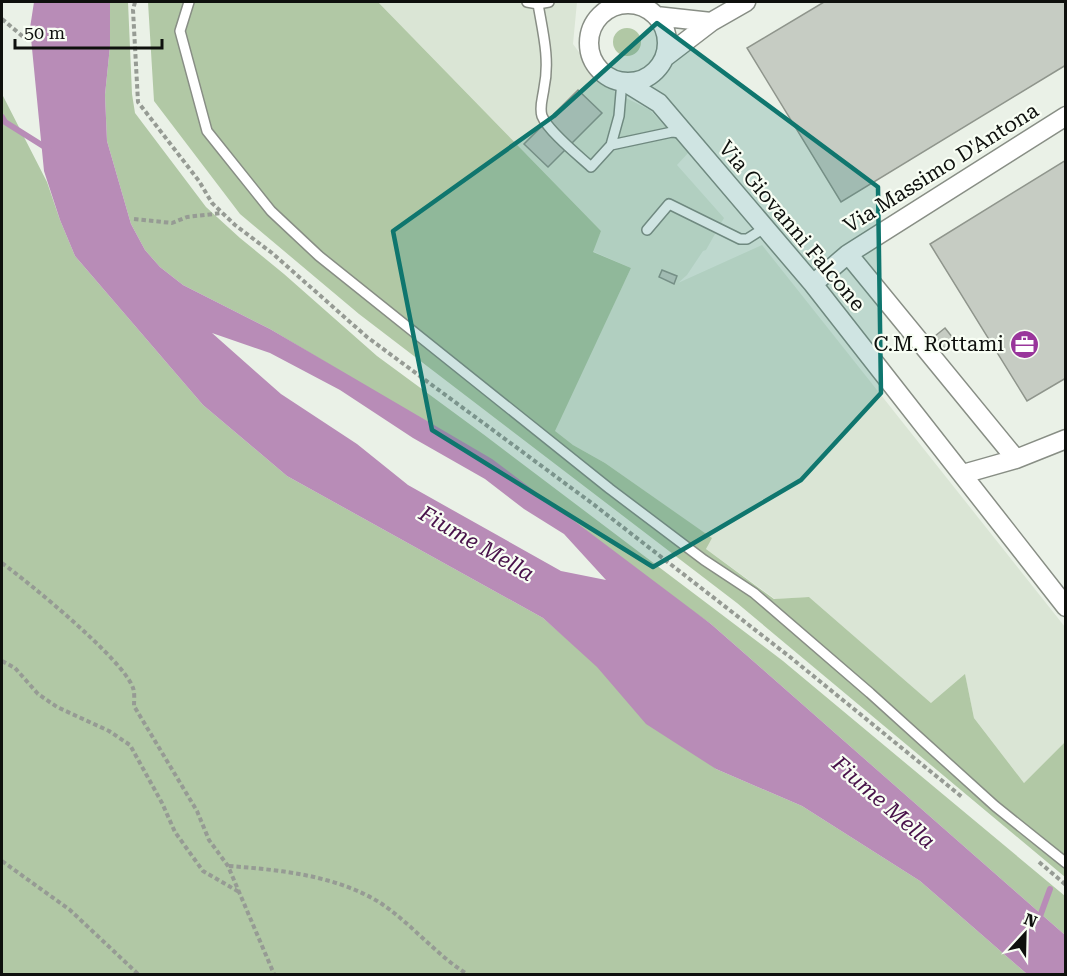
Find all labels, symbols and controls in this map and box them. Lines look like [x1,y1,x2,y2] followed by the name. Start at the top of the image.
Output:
[15,12,162,50] scale bar
[24,22,65,43] text: 50 m
[839,98,1043,238] street label: Via Massimo D'Antona
[714,136,870,316] street label: Via Giovanni Falcone
[1009,328,1041,360] office icon: C.M. Rottami
[873,332,1004,356] place label: C.M. Rottami
[414,500,538,586] water label: Fiume Mella
[826,750,940,854] water label: Fiume Mella
[995,904,1055,964] north arrow
[1021,909,1040,932] text: N

